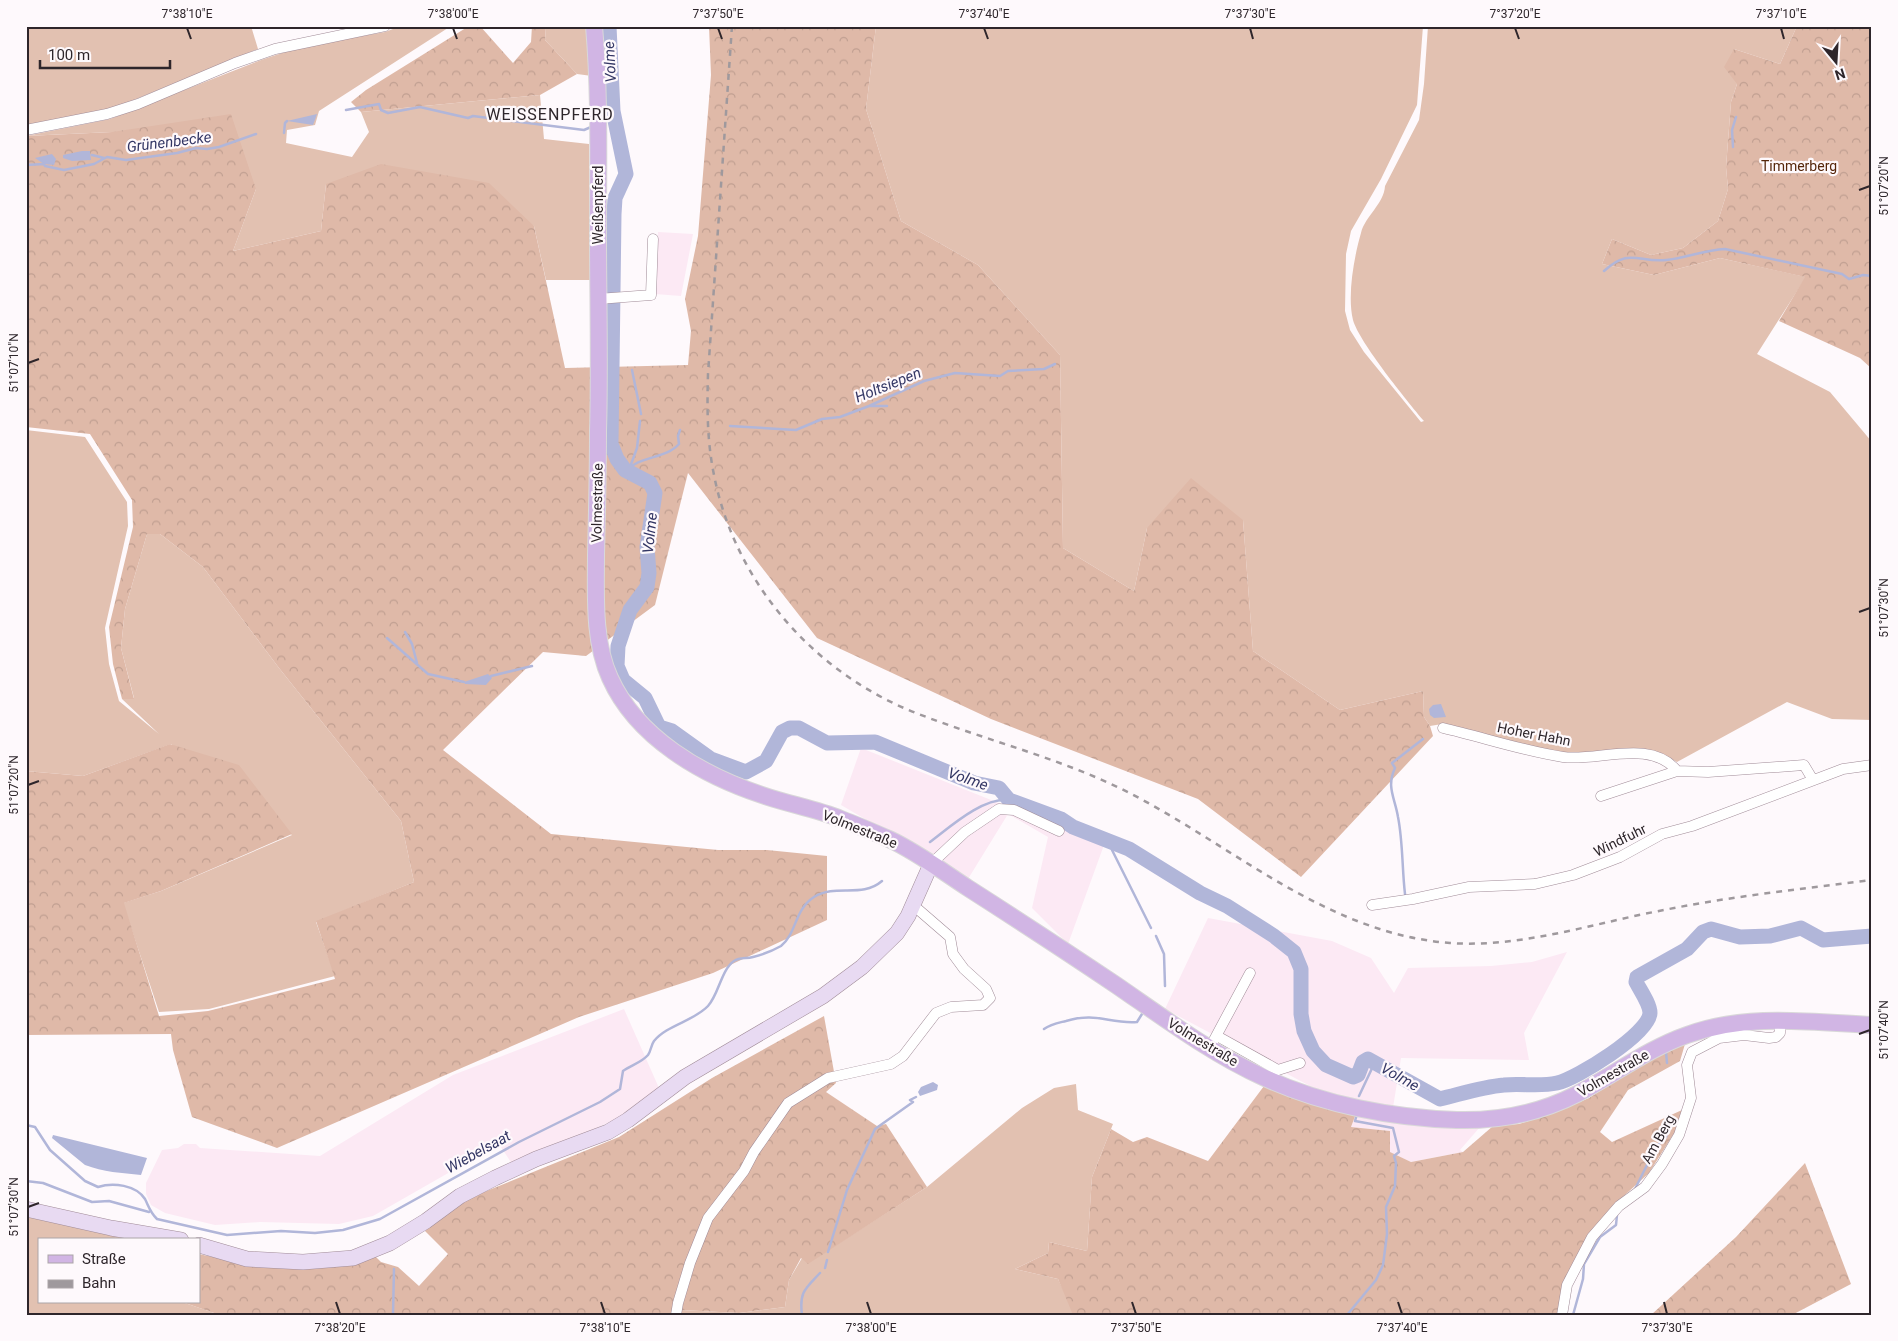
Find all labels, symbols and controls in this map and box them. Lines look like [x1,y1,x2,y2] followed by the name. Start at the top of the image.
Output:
[162,7,213,21] text: 7°38'10"E
[428,7,479,21] text: 7°38'00"E
[693,7,744,21] text: 7°37'50"E
[959,7,1010,21] text: 7°37'40"E
[1225,7,1276,21] text: 7°37'30"E
[1490,7,1541,21] text: 7°37'20"E
[1756,7,1807,21] text: 7°37'10"E
[40,38,170,70] scale bar
[1810,38,1860,88] north arrow
[600,41,620,83] water label: Volme
[48,46,90,64] text: 100 m
[1833,65,1847,84] text: N
[486,105,614,124] district label: WEISSENPFERD
[126,128,213,156] water label: Grünenbecke
[1877,156,1891,216] text: 51°07'20"N
[1761,158,1837,174] park label: Timmerberg
[590,165,606,245] street label: Weißenpferd
[7,333,21,393] text: 51°07'10"N
[852,364,924,406] water label: Holtsiepen
[588,463,606,543] street label: Volmestraße
[639,511,661,554] water label: Volme
[1877,578,1891,638] text: 51°07'30"N
[1496,719,1572,749] street label: Hoher Hahn
[7,755,21,815] text: 51°07'20"N
[946,764,991,794] water label: Volme
[820,807,900,851] street label: Volmestraße
[1591,820,1649,860] street label: Windfuhr
[1877,1000,1891,1060] text: 51°07'40"N
[1165,1015,1241,1069] street label: Volmestraße
[1575,1046,1651,1100] street label: Volmestraße
[1378,1059,1423,1095] water label: Volme
[1638,1112,1678,1166] street label: Am Berg
[442,1127,514,1177] water label: Wiebelsaat
[7,1177,21,1237] text: 51°07'30"N
[38,1238,200,1304] legend
[82,1250,126,1268] text: Straße
[82,1274,116,1292] text: Bahn
[315,1321,366,1335] text: 7°38'20"E
[580,1321,631,1335] text: 7°38'10"E
[846,1321,897,1335] text: 7°38'00"E
[1111,1321,1162,1335] text: 7°37'50"E
[1377,1321,1428,1335] text: 7°37'40"E
[1642,1321,1693,1335] text: 7°37'30"E

